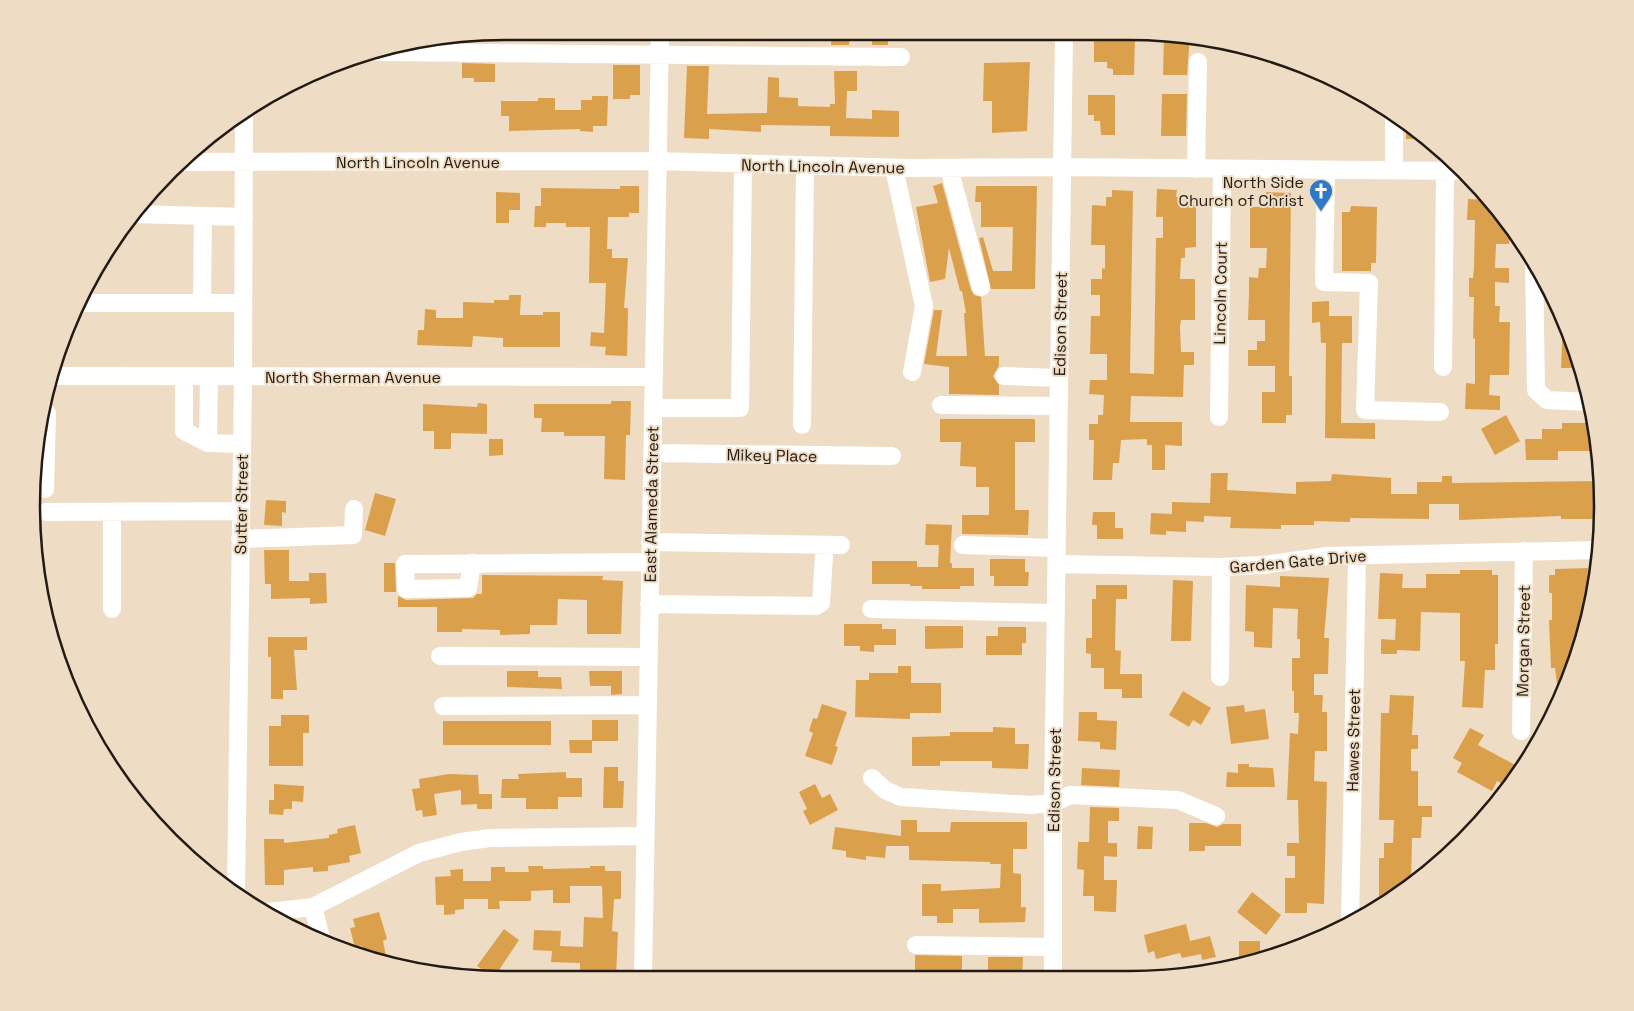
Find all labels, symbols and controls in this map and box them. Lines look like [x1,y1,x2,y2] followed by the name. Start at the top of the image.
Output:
[336,152,500,173] street label: North Lincoln Avenue
[741,155,905,178] street label: North Lincoln Avenue
[1179,172,1304,211] place label: North Side Church of Christ
[1308,178,1334,212] church icon: North Side Church of Christ
[1209,241,1232,345] street label: Lincoln Court
[1049,272,1072,376] street label: Edison Street
[265,367,441,388] street label: North Sherman Avenue
[640,426,663,582] street label: East Alameda Street
[726,444,818,467] street label: Mikey Place
[230,454,253,554] street label: Sutter Street
[1229,545,1367,578] street label: Garden Gate Drive
[1512,585,1535,697] street label: Morgan Street
[1342,688,1365,792] street label: Hawes Street
[1043,728,1066,832] street label: Edison Street

